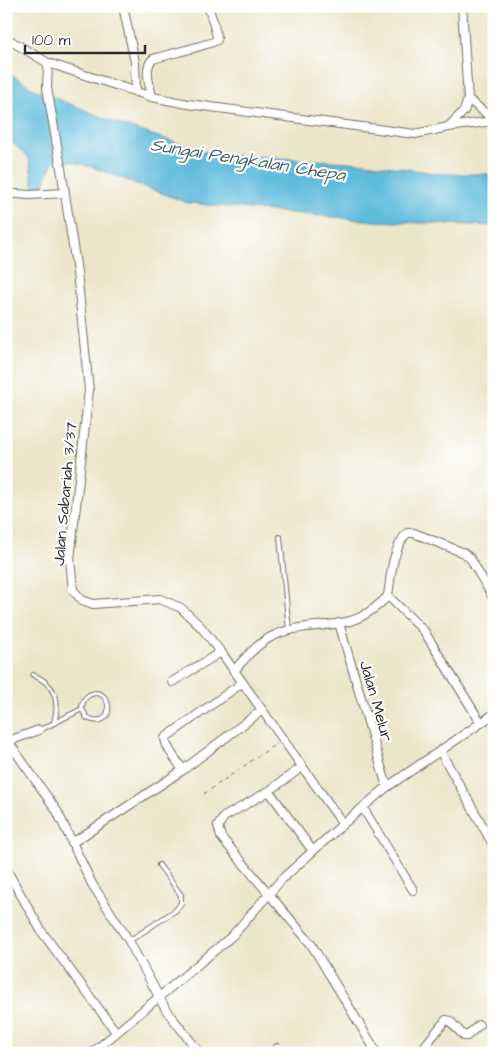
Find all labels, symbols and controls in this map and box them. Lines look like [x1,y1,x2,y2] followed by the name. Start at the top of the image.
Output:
[25,22,145,54] scale bar
[32,30,71,51] text: 100 m
[149,132,348,189] water label: Sungai Pengkalan Chepa
[48,421,82,567] street label: Jalan Sabariah 3/37
[354,658,398,744] street label: Jalan Melur

